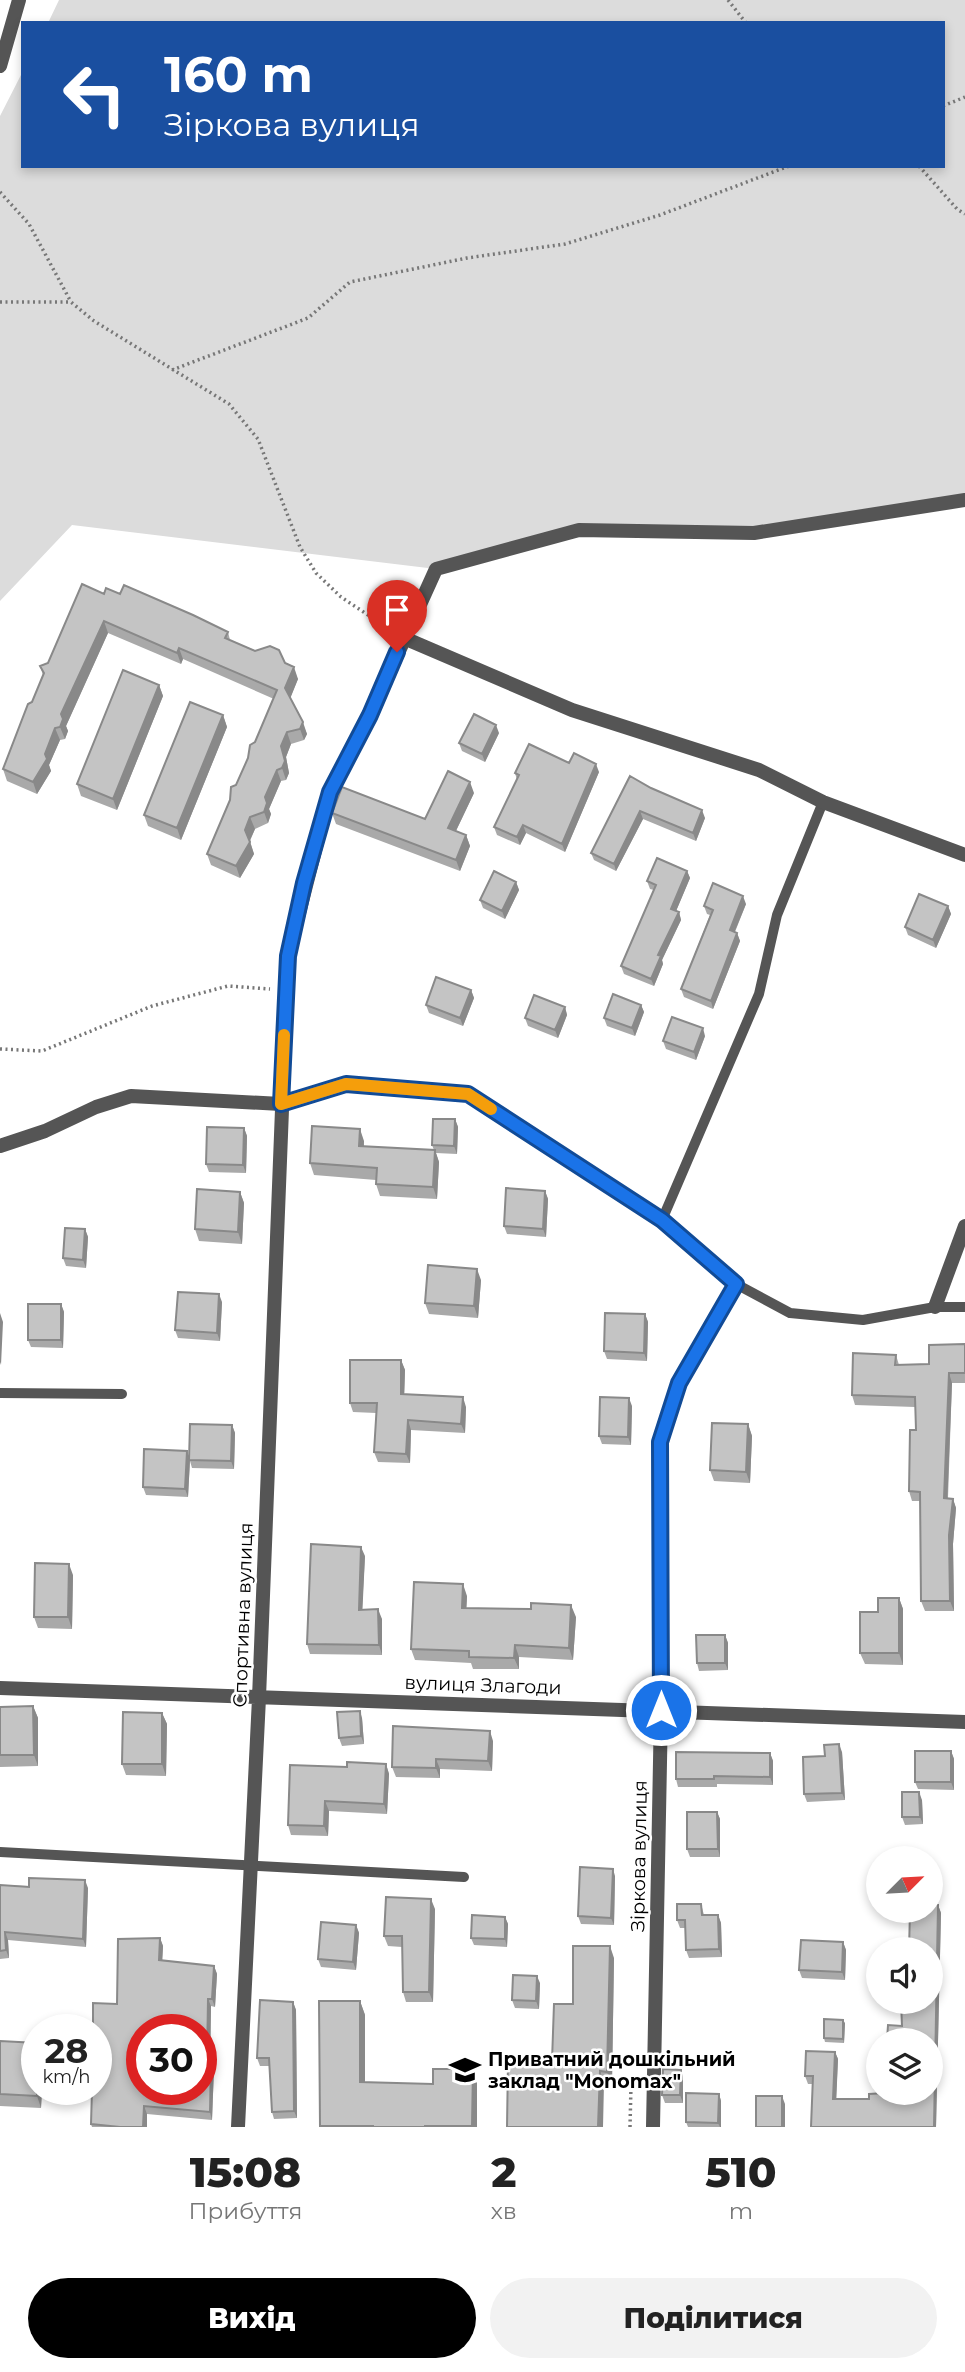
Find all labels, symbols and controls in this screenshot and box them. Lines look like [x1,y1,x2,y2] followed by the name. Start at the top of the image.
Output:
[164,45,313,104] text: 160 m
[49,49,140,140] icon: left
[164,105,420,144] text: Зіркова вулиця
[367,580,427,652] pin
[378,591,416,629] icon: arrive
[228,1522,258,1708] street label: Спортивна вулиця
[404,1671,562,1699] street label: вулиця Злагоди
[624,1673,698,1747] position arrow
[626,1780,652,1932] street label: Зіркова вулиця
[866,1846,943,1923] north arrow
[866,1846,943,2105] map controls
[866,1937,943,2014] button: sound
[126,2014,217,2105] speed limit sign: 30
[866,2028,943,2105] button: layers
[45,2029,88,2072] text: 28
[488,2048,736,2093] place label: Приватний дошкільний заклад "Monomax"
[448,2053,482,2087] school or university icon: Приватний дошкільний заклад "Monomax"
[42,2066,91,2088] text: km/h
[190,2146,301,2198] text: 15:08
[491,2146,516,2198] text: 2
[705,2146,777,2198] text: 510
[188,2197,302,2225] text: Прибуття
[491,2197,517,2225] text: хв
[729,2197,753,2225] text: m
[28,2278,476,2358] button: Вихід
[490,2278,937,2358] button: Поділитися

